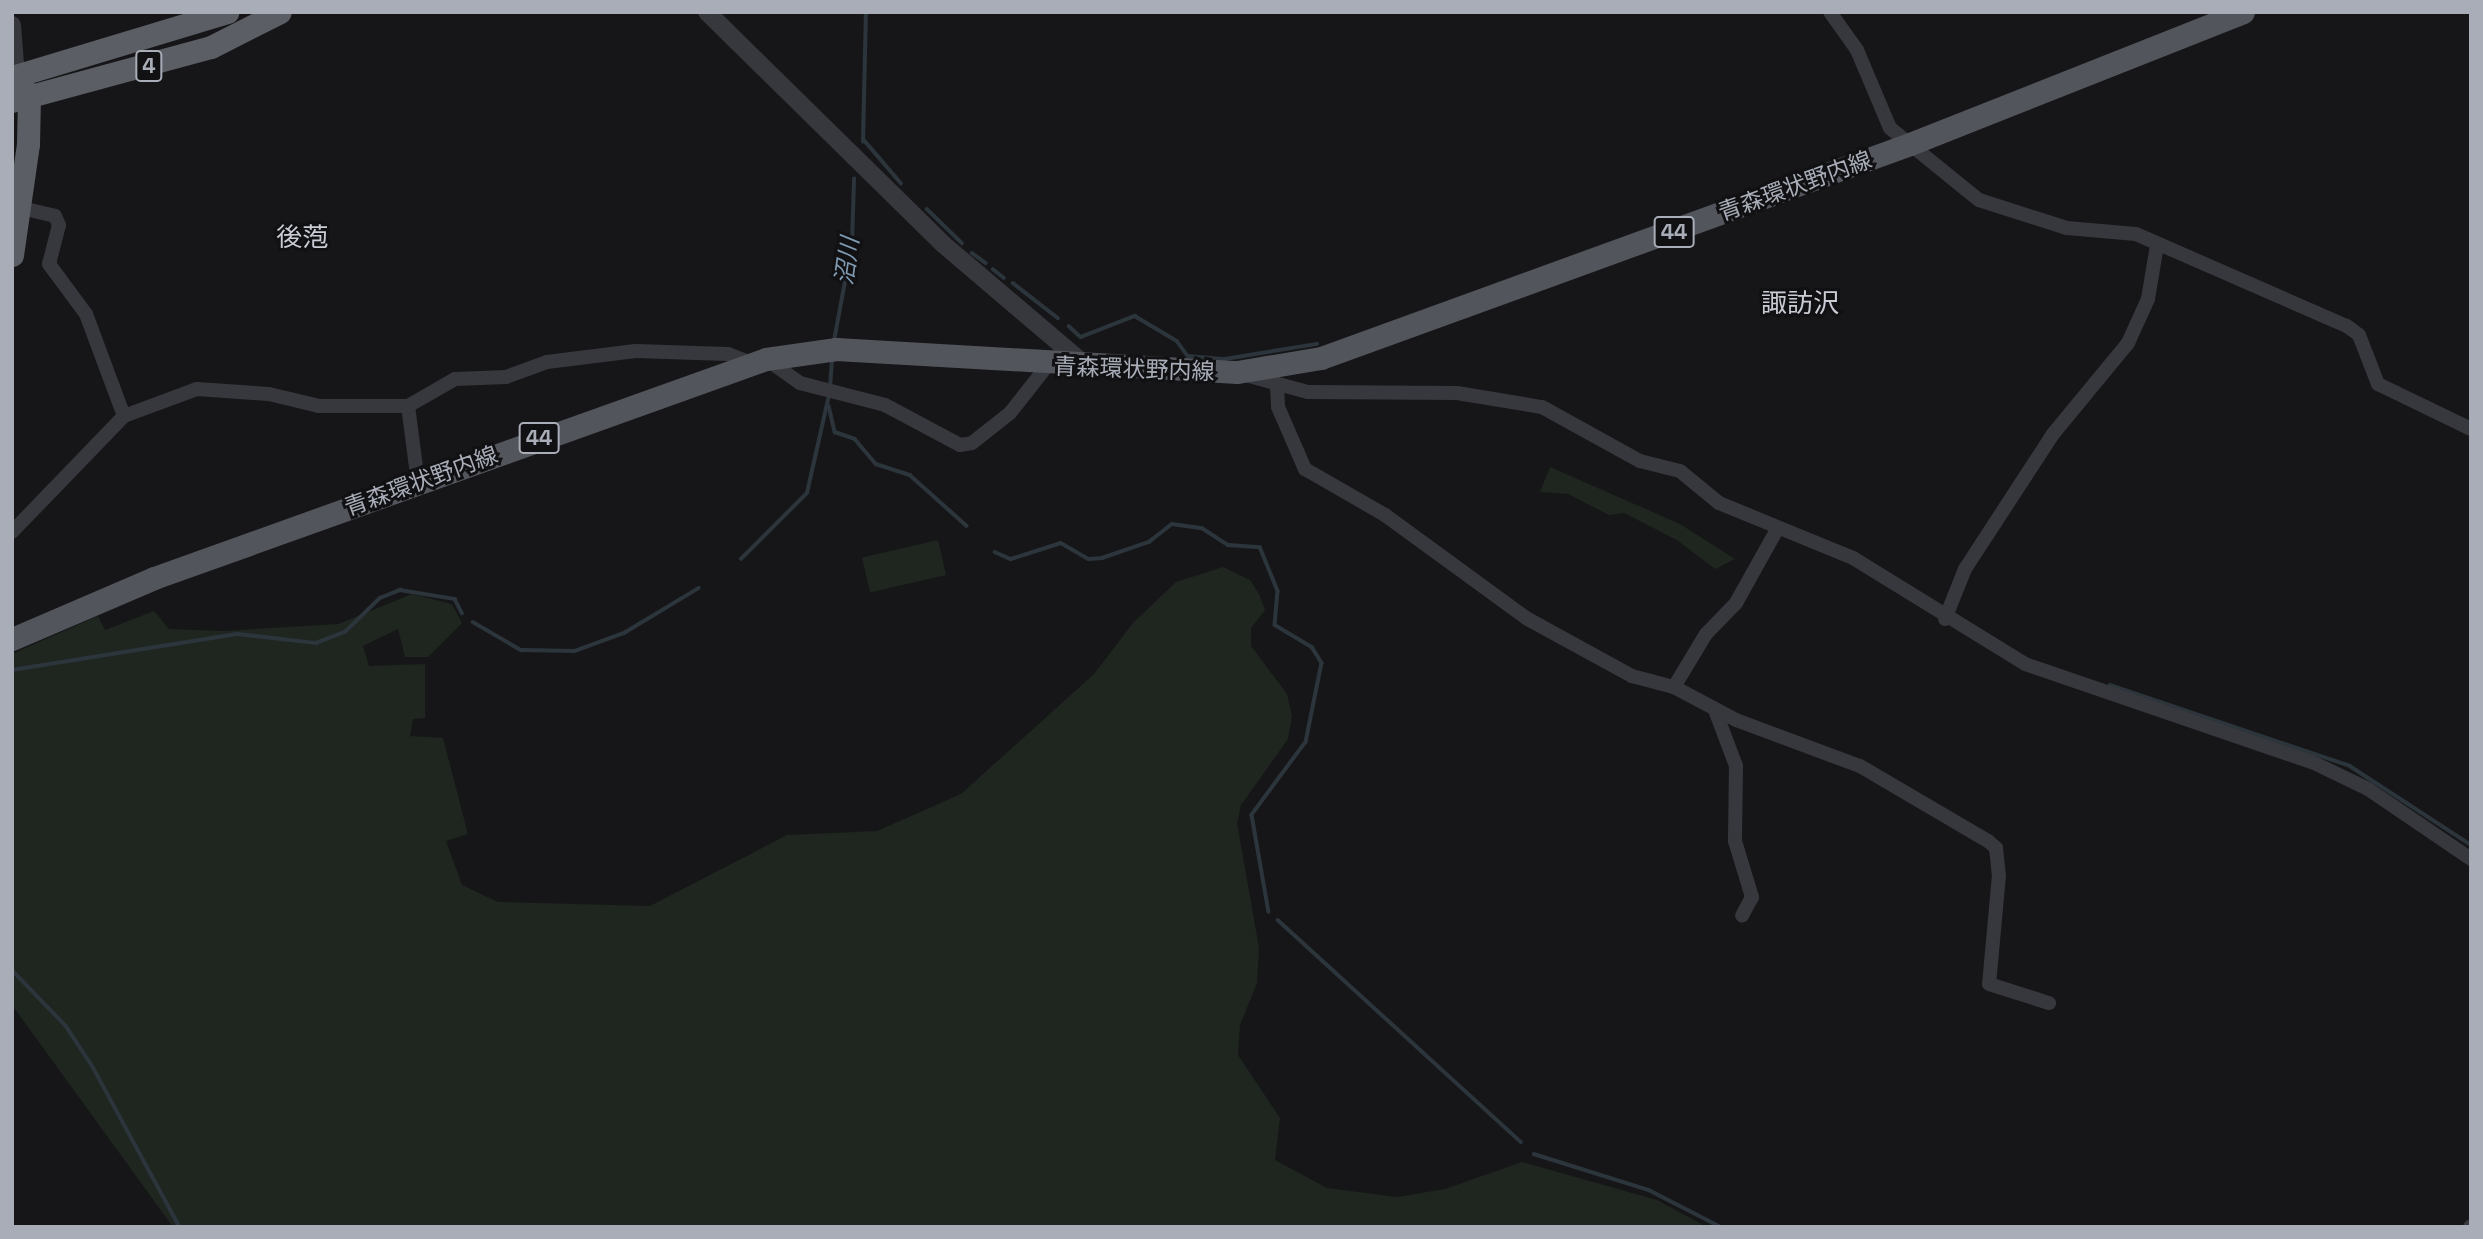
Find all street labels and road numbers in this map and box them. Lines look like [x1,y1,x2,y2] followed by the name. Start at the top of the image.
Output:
[135,48,163,84] road number: 4
[1715,145,1875,227] street label: 青森環状野内線
[1653,215,1695,250] road number: 44
[1053,352,1215,386] street label: 青森環状野内線
[518,420,560,456] road number: 44
[341,440,501,522] street label: 青森環状野内線

